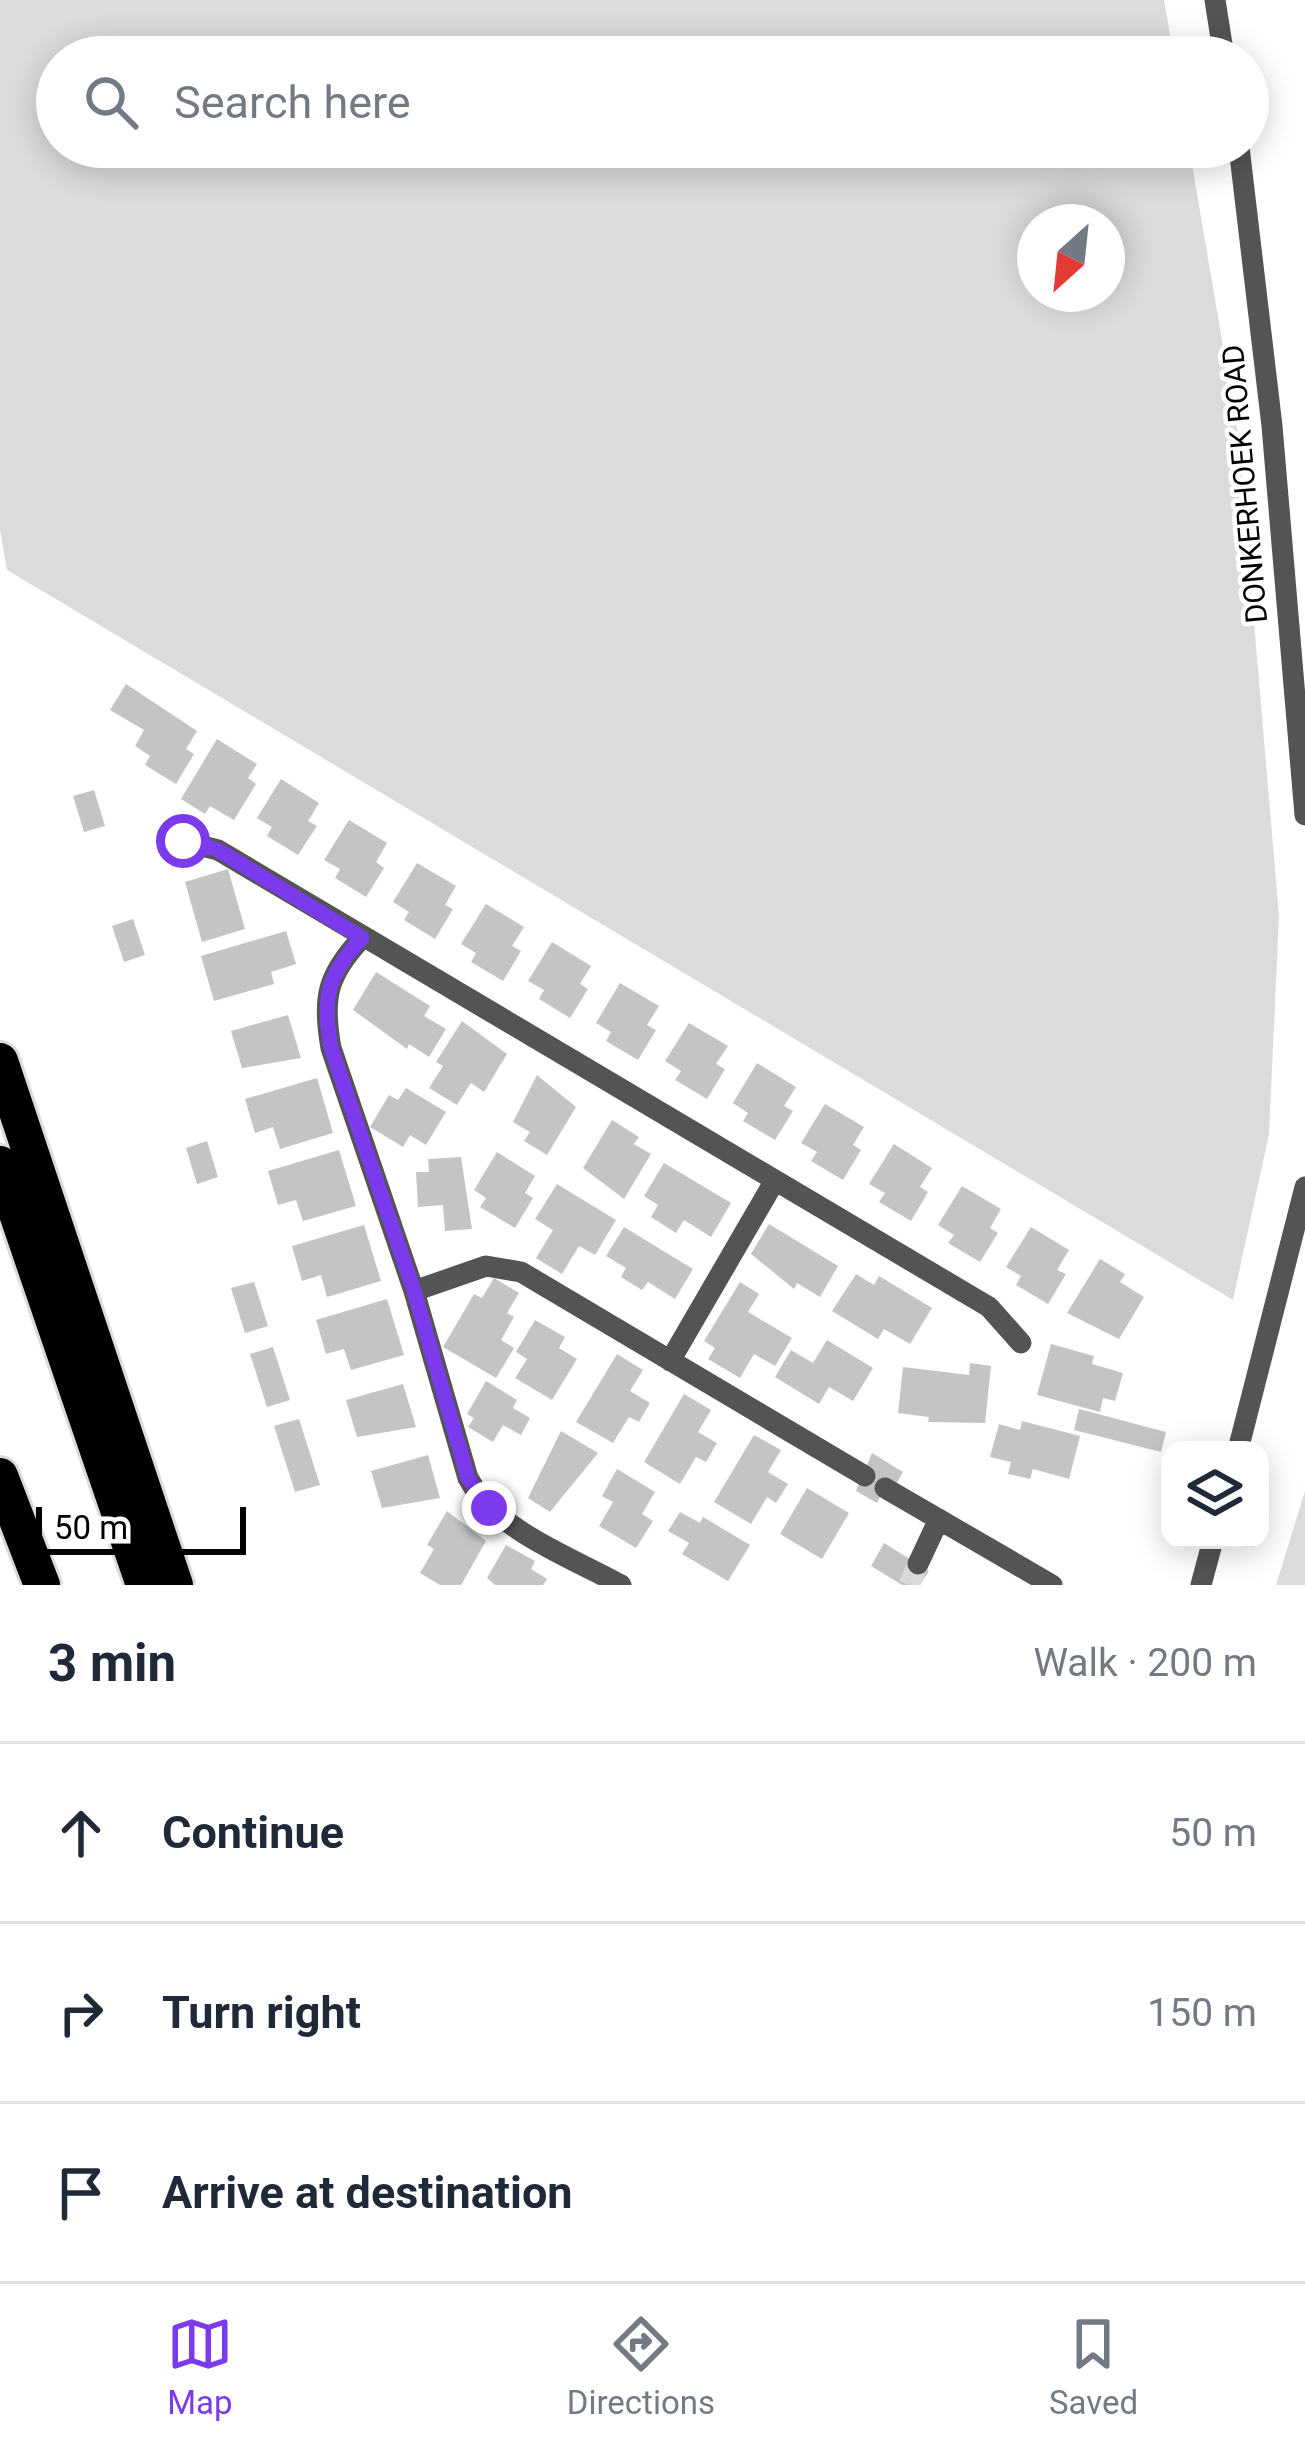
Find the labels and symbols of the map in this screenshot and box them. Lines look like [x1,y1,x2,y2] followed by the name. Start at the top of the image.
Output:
[1017,204,1125,312] north arrow
[1215,343,1274,625] street label: DONKERHOEK ROAD
[156,814,210,868] route start
[462,1481,516,1535] route end
[36,1501,246,1554] scale bar

